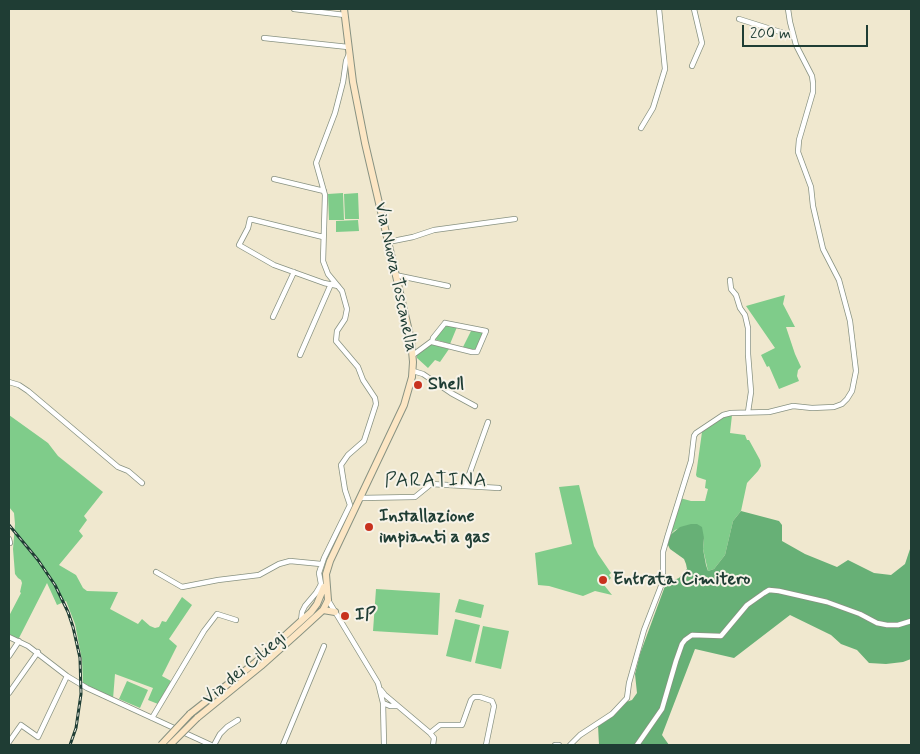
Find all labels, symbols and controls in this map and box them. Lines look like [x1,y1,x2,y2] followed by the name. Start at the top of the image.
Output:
[745,15,871,47] scale bar
[750,24,791,44] text: 200 m
[369,200,421,354] street label: Via Nuova Toscanella
[428,374,464,396] place label: Shell
[412,379,424,391] marker: Shell
[385,470,487,494] district label: PARATINA
[379,506,490,548] place label: Installazione impianti a gas
[363,521,375,533] marker: Installazione impianti a gas
[613,569,750,591] place label: Entrata Cimitero
[597,574,609,586] marker: Entrata Cimitero
[355,605,376,627] place label: IP
[339,610,351,622] marker: IP
[199,628,291,710] street label: Via dei Ciliegi

